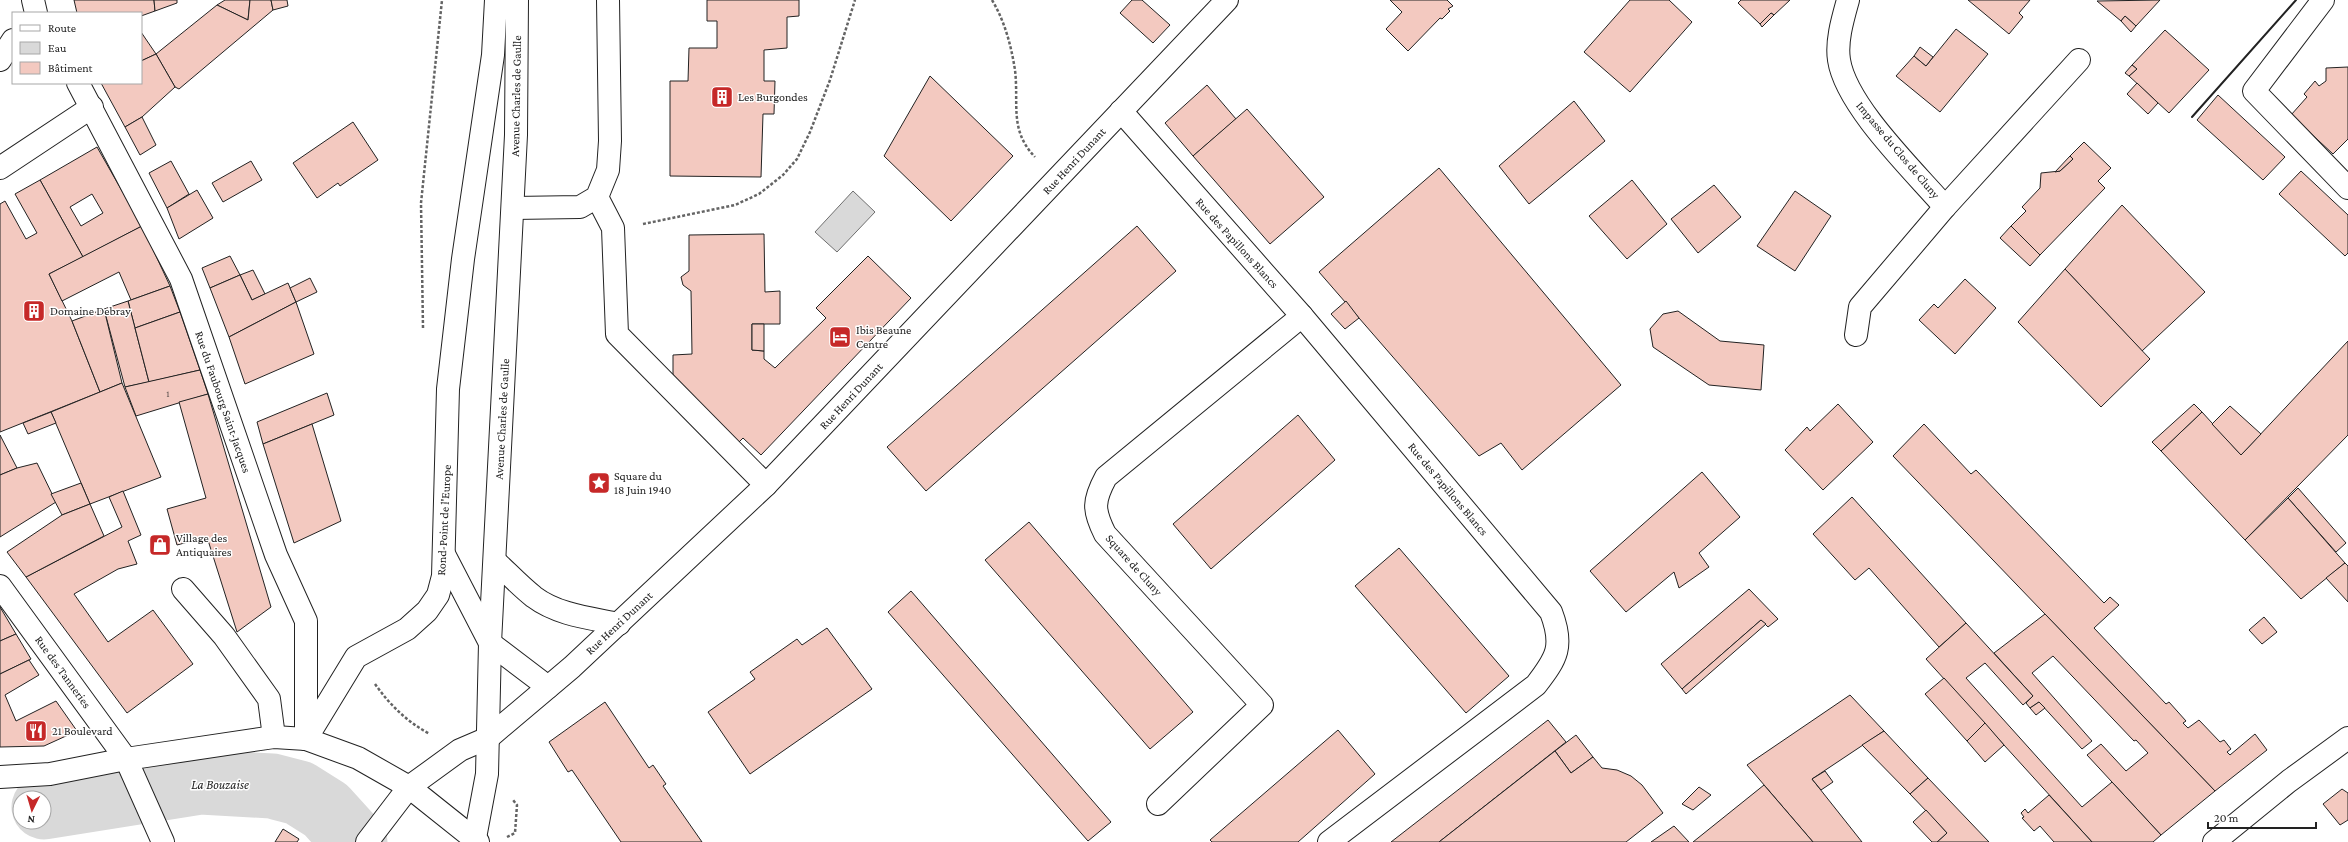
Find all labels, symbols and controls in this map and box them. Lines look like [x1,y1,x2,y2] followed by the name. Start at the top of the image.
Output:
[12,12,142,84] legend
[48,21,76,35] text: Route
[508,35,524,157] street label: Avenue Charles de Gaulle
[48,41,67,55] text: Eau
[48,61,94,75] text: Bâtiment
[709,84,735,110] building icon: Les Burgondes
[738,90,808,104] place label: Les Burgondes
[1853,99,1943,202] street label: Impasse du Clos de Cluny
[1039,124,1109,197] street label: Rue Henri Dunant
[1193,195,1281,291] street label: Rue des Papillons Blancs
[21,298,47,324] building icon: Domaine Debray
[50,304,131,318] place label: Domaine Debray
[856,323,911,351] place label: Ibis Beaune Centre
[827,324,853,350] hotel icon: Ibis Beaune Centre
[192,329,254,475] street label: Rue du Faubourg Saint-Jacques
[492,358,512,480] street label: Avenue Charles de Gaulle
[816,359,886,432] street label: Rue Henri Dunant
[166,388,170,399] house number: 1
[1405,440,1491,538] street label: Rue des Papillons Blancs
[434,464,454,576] street label: Rond-Point de l'Europe
[614,469,672,497] place label: Square du 18 Juin 1940
[586,470,612,496] place icon: Square du 18 Juin 1940
[176,531,232,559] place label: Village des Antiquaires
[1103,531,1165,599] street label: Square de Cluny
[147,532,173,558] shop icon: Village des Antiquaires
[583,588,656,658] street label: Rue Henri Dunant
[32,633,94,711] street label: Rue des Tanneries
[23,718,49,744] restaurant icon: 21 Boulevard
[52,724,113,738] place label: 21 Boulevard
[191,777,249,792] water label: La Bouzaise
[12,790,52,830] north arrow
[2208,804,2316,830] scale bar
[2214,811,2239,825] text: 20 m
[26,814,35,826] text: N

